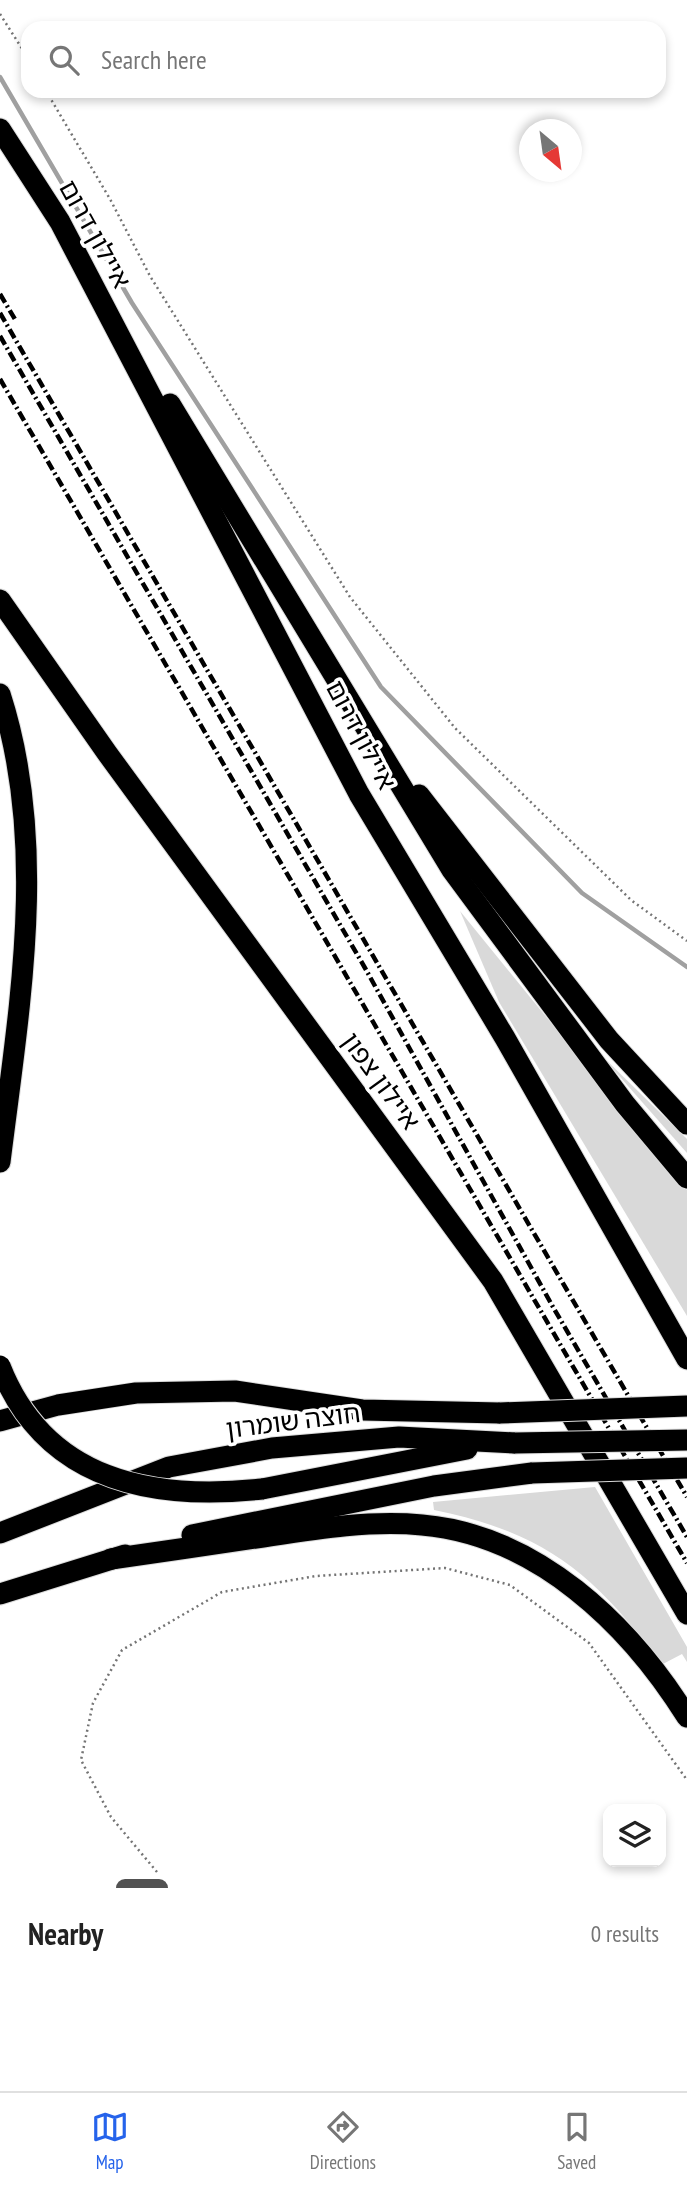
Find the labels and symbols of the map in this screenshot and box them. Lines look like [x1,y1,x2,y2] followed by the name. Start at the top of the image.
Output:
[519,119,582,182] north arrow
[52,174,139,294] street label: איילון דרום
[319,675,404,795] street label: איילון דרום
[335,1026,428,1136] street label: איילון צפון
[224,1396,362,1445] street label: חוצה שומרון

